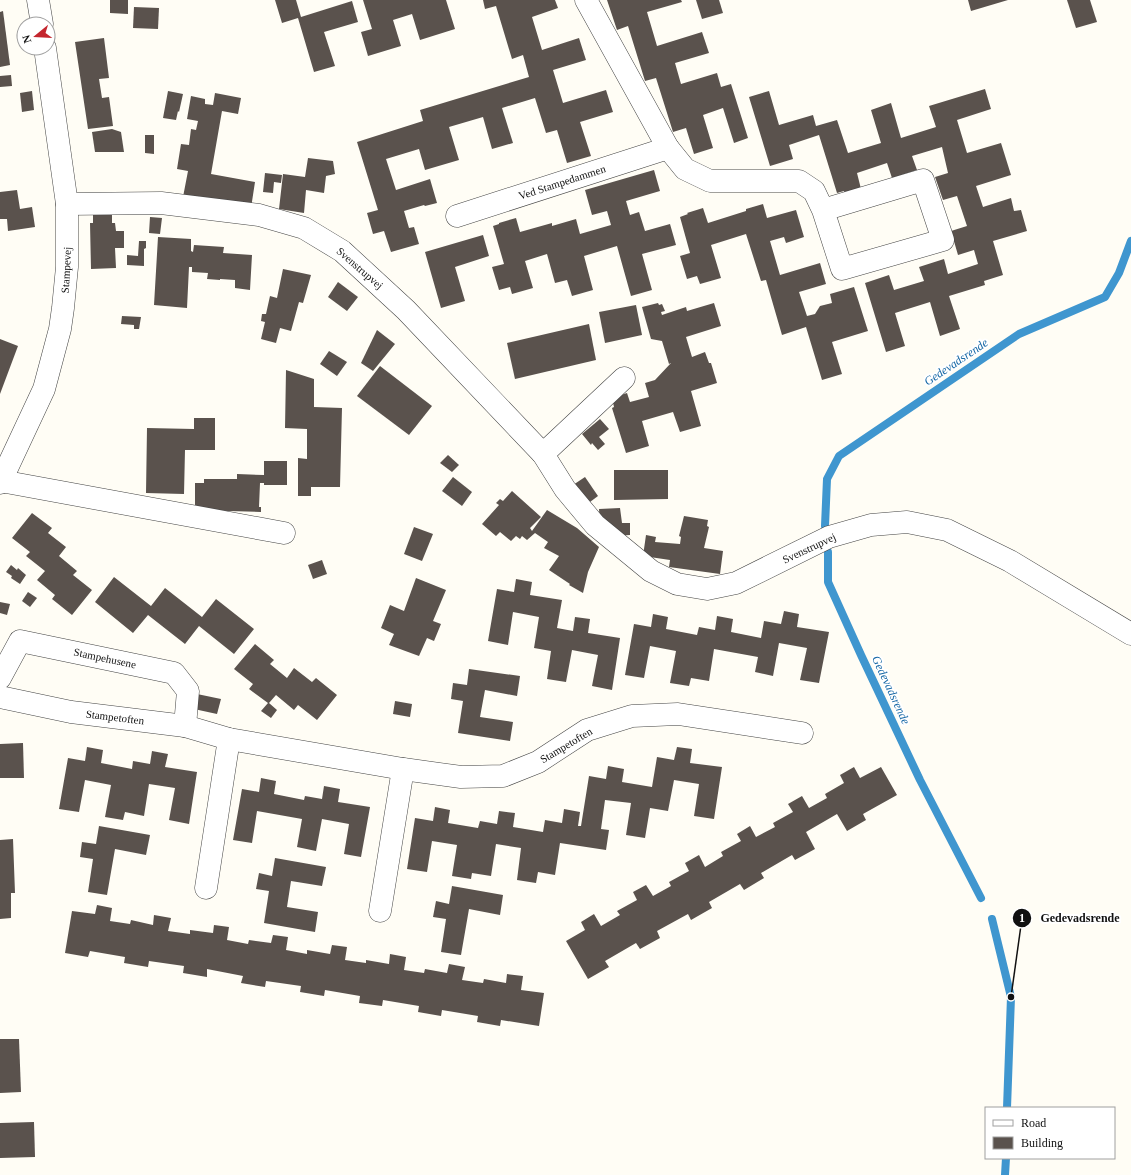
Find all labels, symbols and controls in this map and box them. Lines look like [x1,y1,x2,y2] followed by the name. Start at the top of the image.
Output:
[16,16,56,56] north arrow
[20,33,33,45] text: N
[517,162,607,202] street label: Ved Stampedammen
[334,245,386,291] street label: Svenstrupvej
[59,246,73,294] street label: Stampevej
[921,335,991,389] water label: Gedevadsrende
[780,530,838,566] street label: Svenstrupvej
[73,646,137,670] street label: Stampehusene
[869,653,913,727] water label: Gedevadsrende
[85,707,145,727] street label: Stampetoften
[538,724,595,765] street label: Stampetoften
[1012,906,1127,930] callout: Gedevadsrende
[1019,911,1025,925] text: 1
[1040,911,1120,925] text: Gedevadsrende
[985,1107,1115,1159] legend
[1021,1116,1046,1130] text: Road
[1021,1136,1063,1150] text: Building

